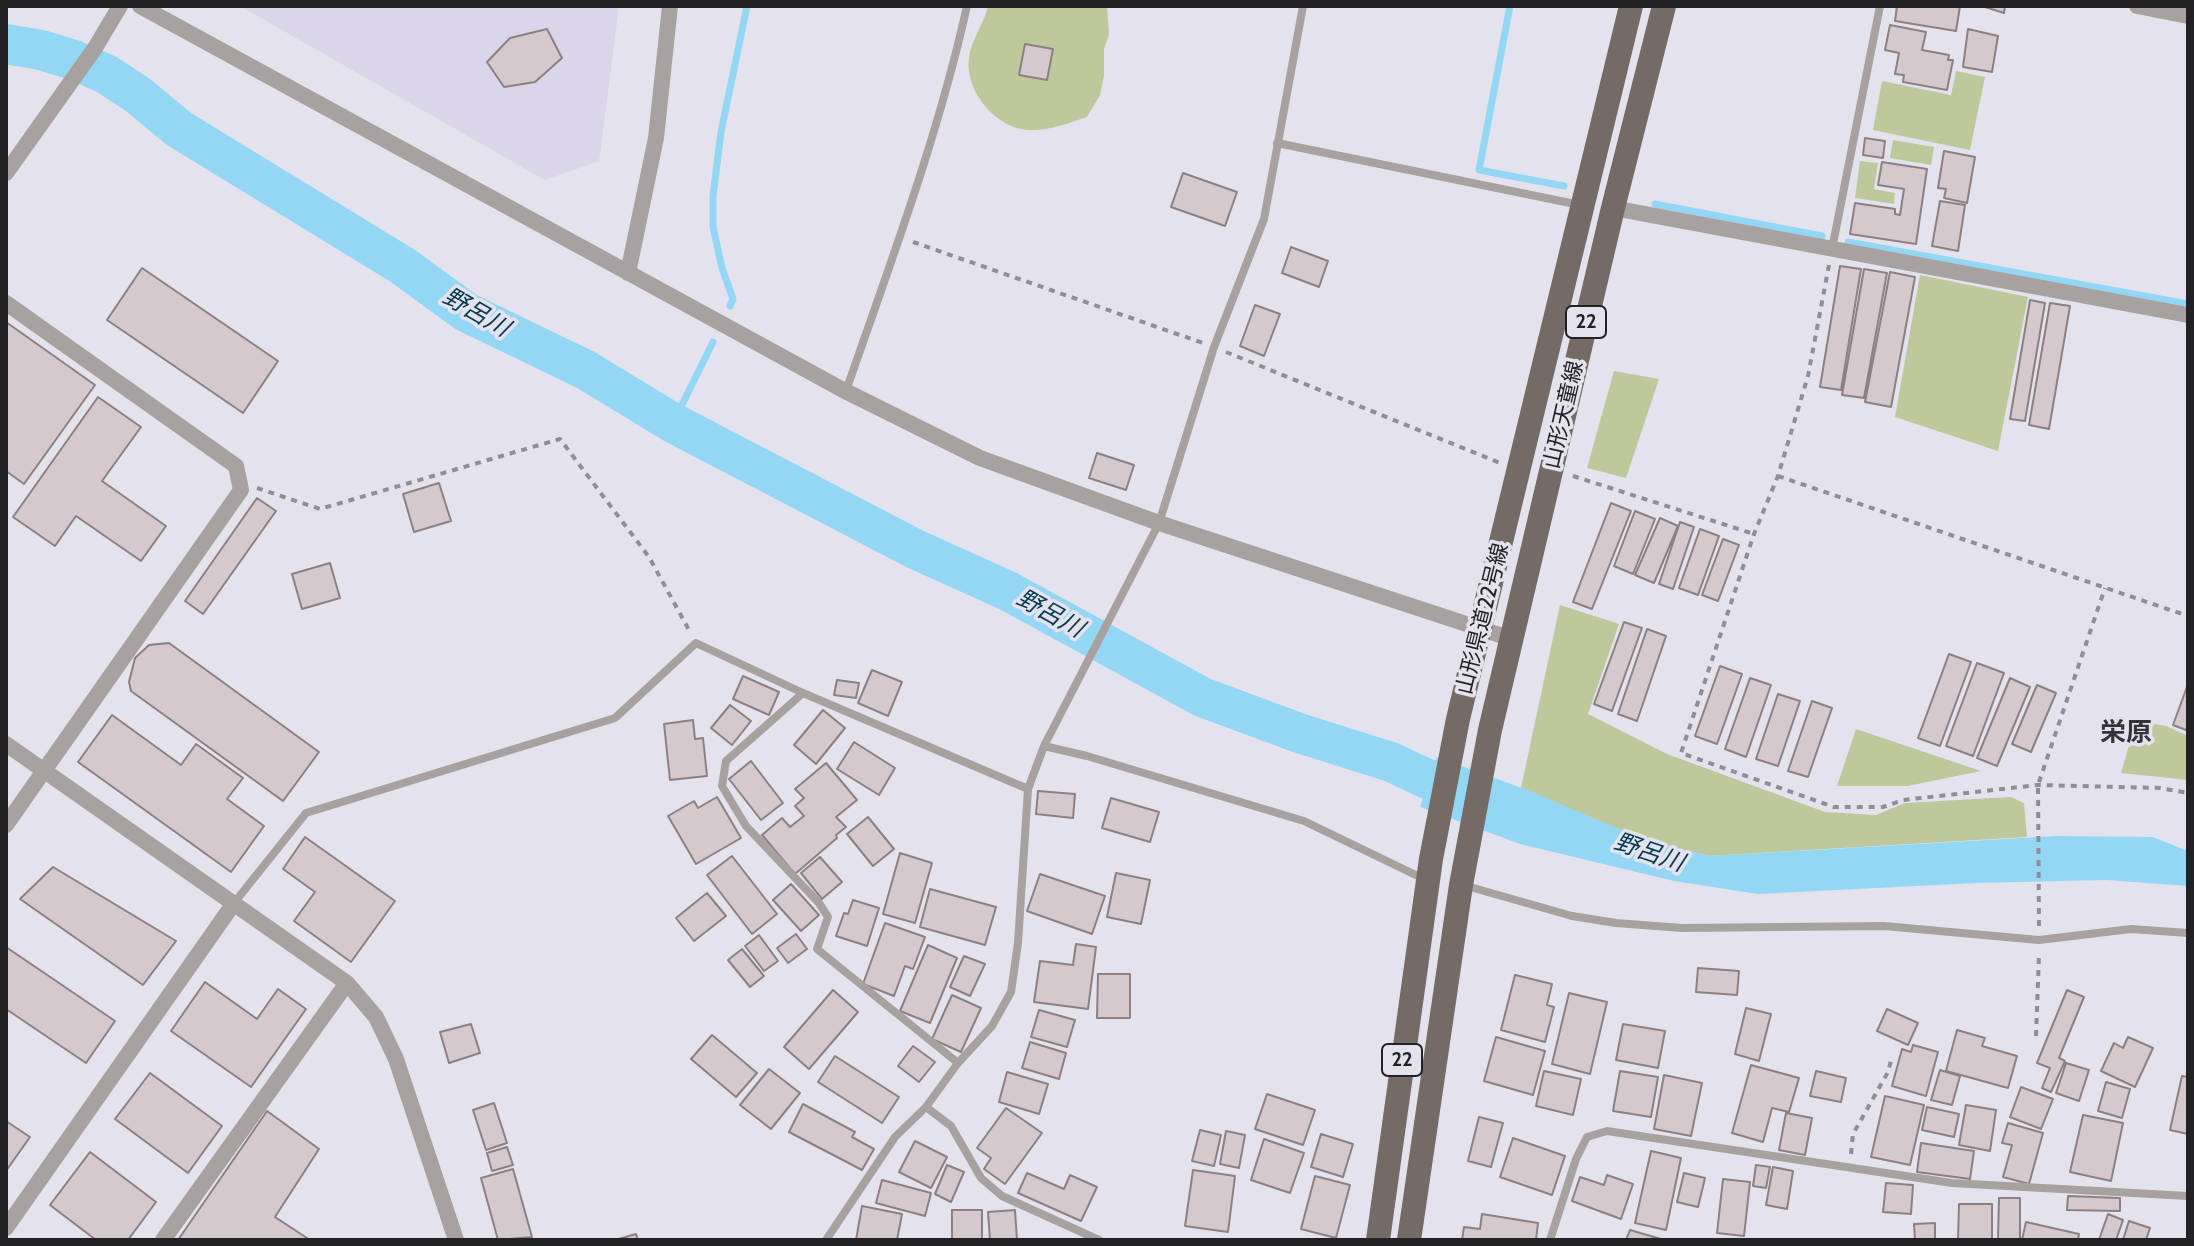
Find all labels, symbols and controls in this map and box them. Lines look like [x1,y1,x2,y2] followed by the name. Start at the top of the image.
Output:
[438,283,514,343] water label: 野呂川
[1566,306,1606,338] road number: 22
[1539,358,1589,472] street label: 山形天童線
[1451,541,1515,697] street label: 山形県道22号線
[1012,584,1088,644] water label: 野呂川
[2100,717,2152,749] district label: 栄原
[1610,828,1688,878] water label: 野呂川
[1382,1044,1422,1076] road number: 22

